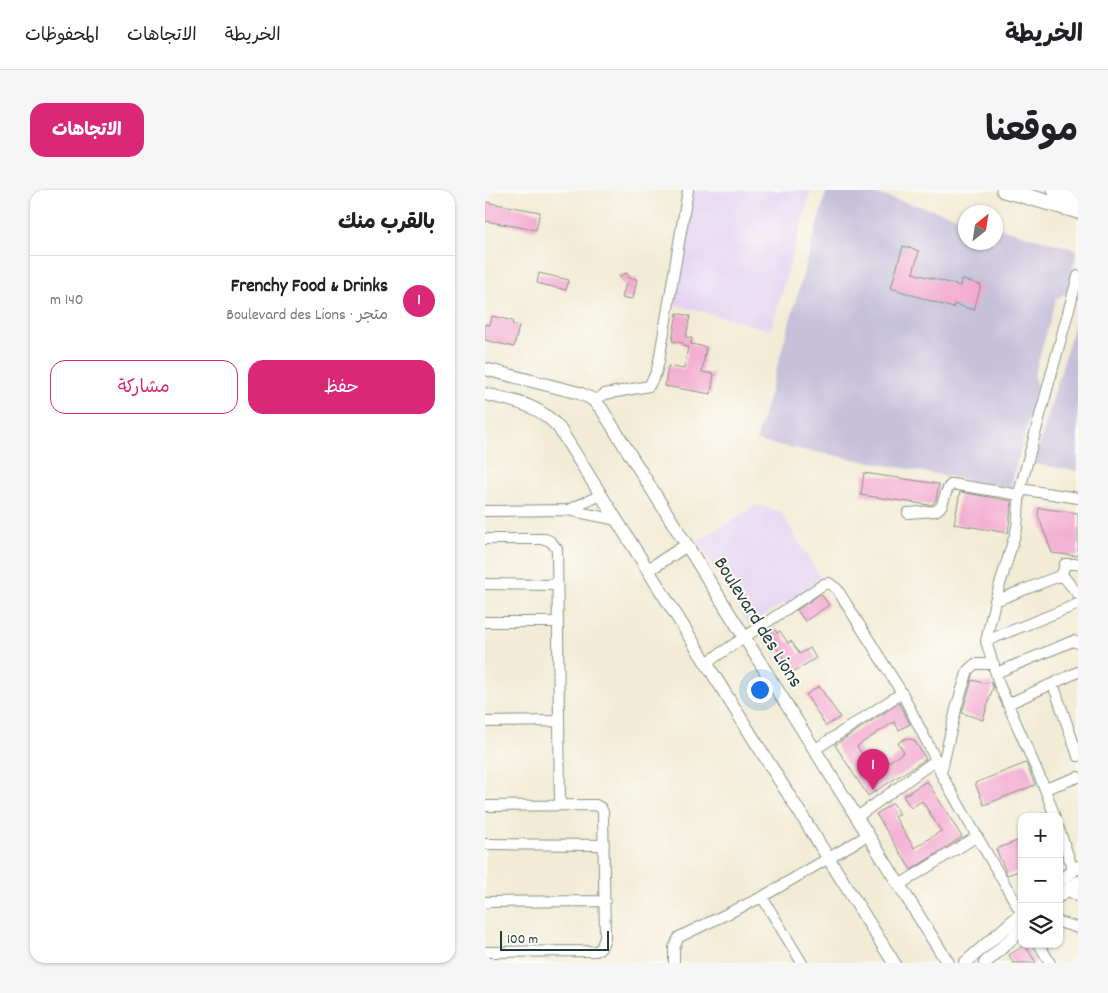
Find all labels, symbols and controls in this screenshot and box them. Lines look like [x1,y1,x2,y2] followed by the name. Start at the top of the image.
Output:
[1005,19,1083,53] text: الخريطة
[25,24,99,49] text: المحفوظات
[127,24,197,49] text: الاتجاهات
[225,24,281,49] text: الخريطة
[30,103,144,157] button: الاتجاهات
[985,108,1078,158] text: موقعنا
[958,205,1003,250] north arrow
[338,209,435,239] text: بالقرب منك
[231,274,388,301] text: Frenchy Food & Drinks
[50,289,84,312] text: 140 m
[417,289,421,312] text: 1
[226,304,388,327] text: متجر · Boulevard des Lions
[50,360,238,414] button: مشاركة
[248,360,435,414] button: حفظ
[706,552,808,694] street label: Boulevard des Lions
[747,677,773,703] your location
[857,749,889,790] pin: 1
[1018,813,1063,948] map controls
[1018,813,1063,858] button: +
[1018,858,1063,903] button: −
[1018,903,1063,948] button: layers
[500,928,609,951] scale bar
[507,930,538,950] text: 100 m

